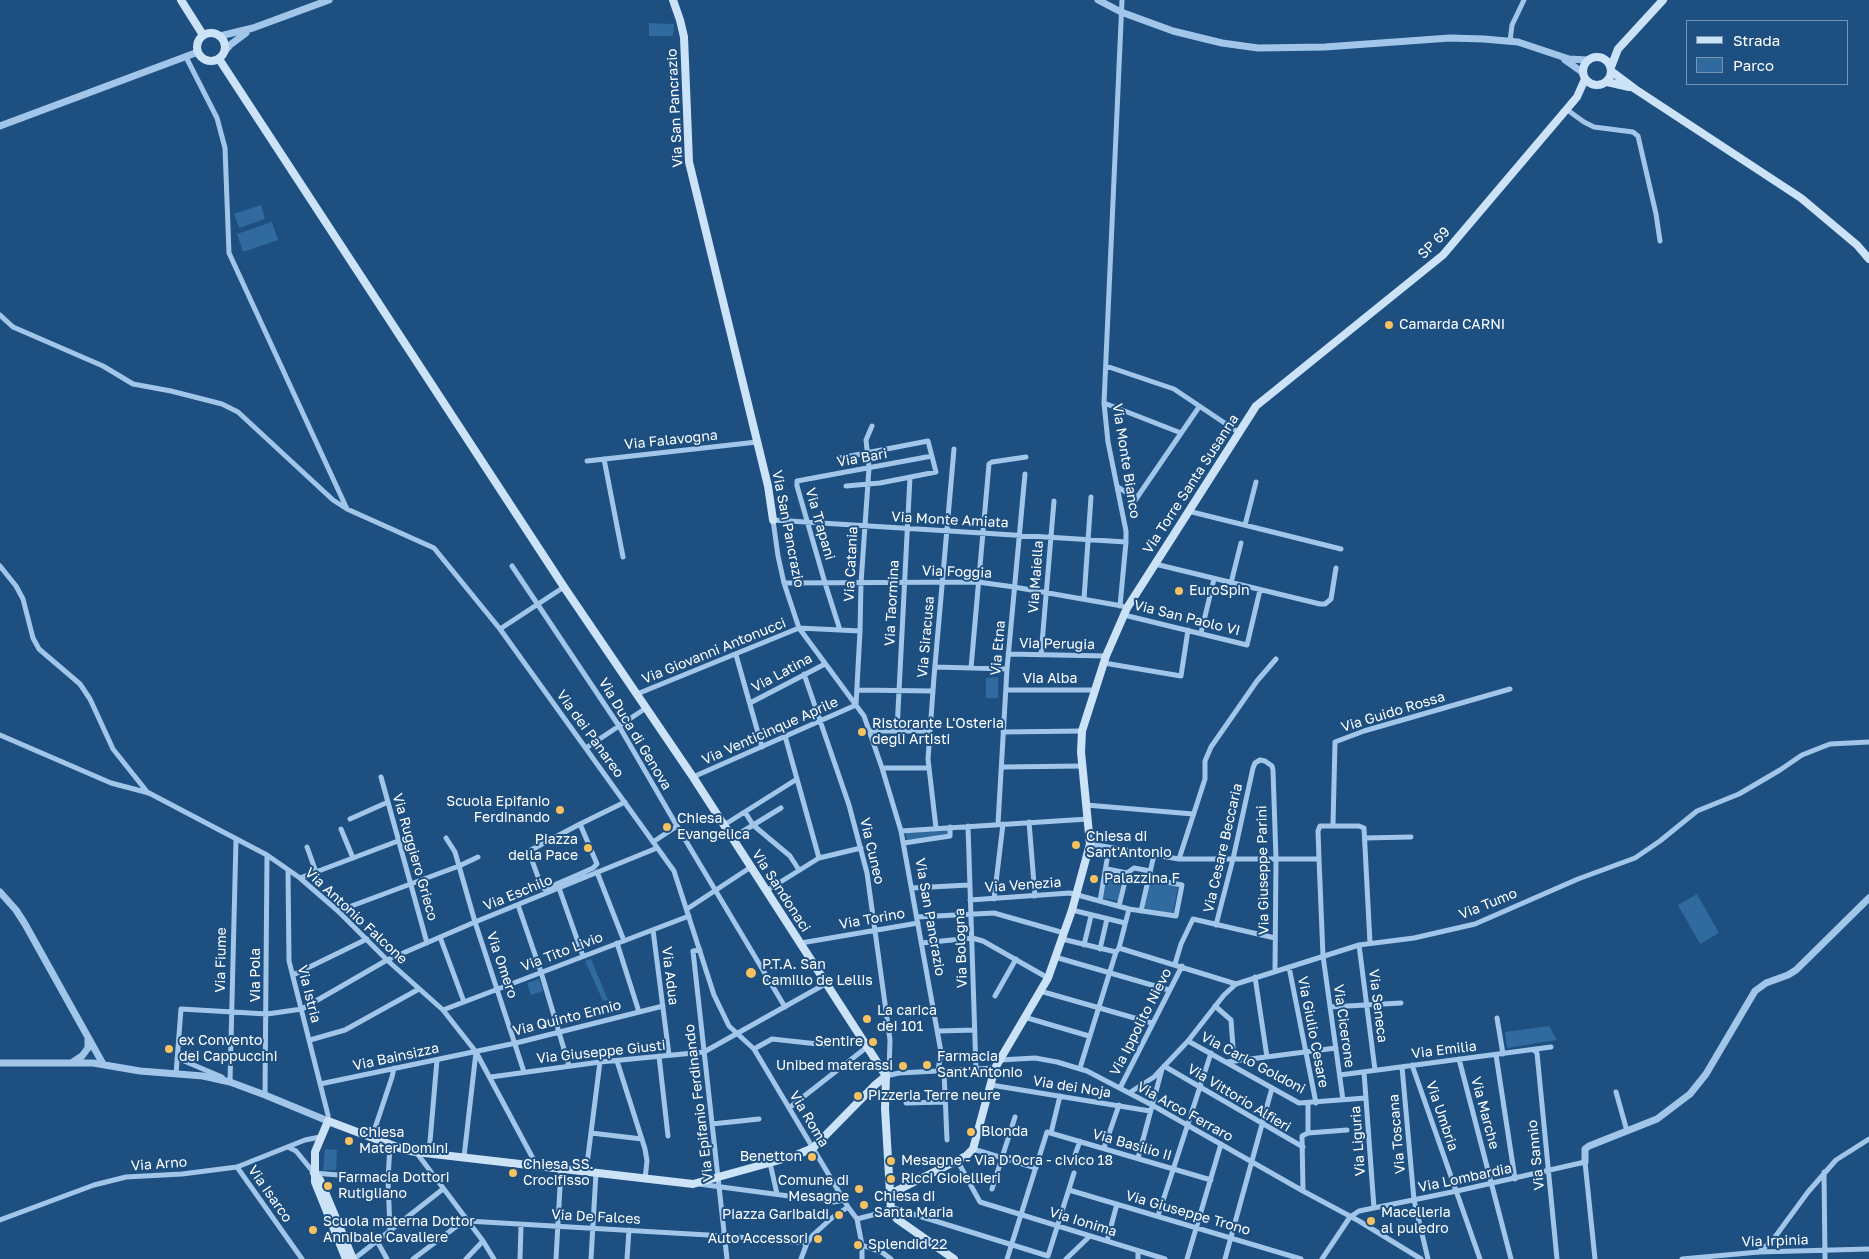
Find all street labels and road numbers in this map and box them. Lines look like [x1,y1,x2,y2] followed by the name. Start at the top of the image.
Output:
[663,48,687,168] street label: Via San Pancrazio
[1414,223,1454,263] street label: SP 69
[1109,402,1143,520] street label: Via Monte Bianco
[1140,411,1242,557] street label: Via Torre Santa Susanna
[624,427,718,453] street label: Via Falavogna
[835,445,889,471] street label: Via Bari
[768,469,808,589] street label: Via San Pancrazio
[802,486,838,562] street label: Via Trapani
[891,509,1009,531] street label: Via Monte Amiata
[841,526,861,602] street label: Via Catania
[1025,540,1047,614] street label: Via Maiella
[881,559,903,647] street label: Via Taormina
[922,562,992,582] street label: Via Foggia
[914,595,938,679] street label: Via Siracusa
[1132,597,1242,639] street label: Via San Paolo VI
[639,614,789,688] street label: Via Giovanni Antonucci
[987,620,1009,676] street label: Via Etna
[1019,635,1095,653] street label: Via Perugia
[749,650,815,696] street label: Via Latina
[1023,671,1077,687] street label: Via Alba
[595,675,675,793] street label: Via Duca di Genova
[553,687,627,781] street label: Via dei Panareo
[1339,688,1447,736] street label: Via Guido Rossa
[699,693,841,769] street label: Via Venticinque Aprile
[1200,782,1246,914] street label: Via Cesare Beccaria
[389,791,441,923] street label: Via Ruggiero Grieco
[1253,805,1273,935] street label: Via Giuseppe Parini
[856,816,888,886] street label: Via Cuneo
[748,847,814,935] street label: Via Sandonaci
[911,857,949,977] street label: Via San Pancrazio
[301,864,411,968] street label: Via Antonio Falcone
[481,871,555,915] street label: Via Eschilo
[984,874,1062,896] street label: Via Venezia
[1456,885,1520,923] street label: Via Tumo
[838,905,906,933] street label: Via Torino
[951,908,971,988] street label: Via Bologna
[212,927,230,993] street label: Via Fiume
[519,929,605,975] street label: Via Tito Livio
[483,930,521,1000] street label: Via Omero
[658,946,682,1006] street label: Via Adua
[248,948,264,1002] street label: Via Pola
[294,963,324,1025] street label: Via Istria
[1107,965,1175,1079] street label: Via Ippolito Nievo
[1365,968,1391,1044] street label: Via Seneca
[1294,975,1332,1089] street label: Via Giulio Cesare
[1330,983,1358,1069] street label: Via Cicerone
[511,996,623,1040] street label: Via Quinto Ennio
[681,1023,717,1183] street label: Via Epifanio Ferdinando
[1198,1028,1308,1098] street label: Via Carlo Goldoni
[536,1037,666,1067] street label: Via Giuseppe Giusti
[1411,1038,1477,1062] street label: Via Emilia
[351,1040,441,1074] street label: Via Bainsizza
[1184,1060,1294,1136] street label: Via Vittorio Alfieri
[1032,1073,1112,1101] street label: Via dei Noja
[1467,1075,1503,1151] street label: Via Marche
[1134,1079,1236,1145] street label: Via Arco Ferraro
[1422,1079,1462,1153] street label: Via Umbria
[786,1088,832,1150] street label: Via Roma
[1385,1093,1409,1175] street label: Via Toscana
[1347,1105,1369,1177] street label: Via Liguria
[1524,1119,1548,1191] street label: Via Sannio
[1090,1126,1174,1164] street label: Via Basilio II
[130,1154,188,1174] street label: Via Arno
[1417,1160,1513,1196] street label: Via Lombardia
[244,1162,296,1226] street label: Via Isarco
[1124,1187,1252,1239] street label: Via Giuseppe Trono
[1047,1204,1119,1240] street label: Via Ionima
[551,1206,641,1228] street label: Via De Falces
[1741,1231,1809,1251] street label: Via Irpinia

